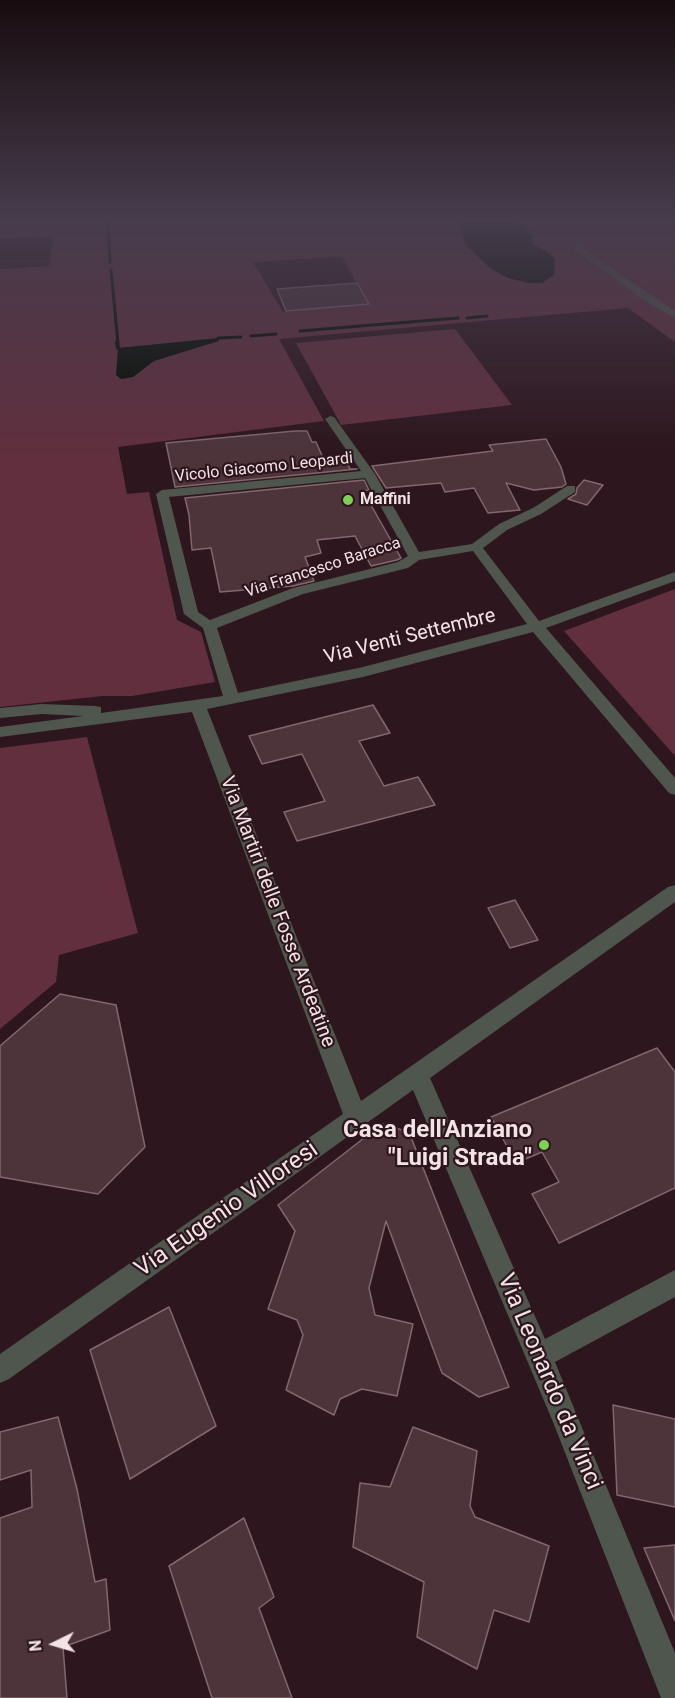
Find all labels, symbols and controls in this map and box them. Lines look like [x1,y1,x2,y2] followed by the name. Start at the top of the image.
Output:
[174,449,354,487] street label: Vicolo Giacomo Leopardi
[360,490,411,510] place label: Maffini
[341,493,355,507] marker: Maffini
[243,534,403,602] street label: Via Francesco Baracca
[322,604,498,670] street label: Via Venti Settembre
[214,773,340,1051] street label: Via Martiri delle Fosse Ardeatine
[343,1117,532,1173] place label: Casa dell'Anziano "Luigi Strada"
[130,1136,324,1284] street label: Via Eugenio Villoresi
[537,1138,551,1152] marker: Casa dell'Anziano "Luigi Strada"
[490,1270,608,1494] street label: Via Leonardo da Vinci
[24,1614,84,1674] north arrow
[26,1639,46,1652] text: N

